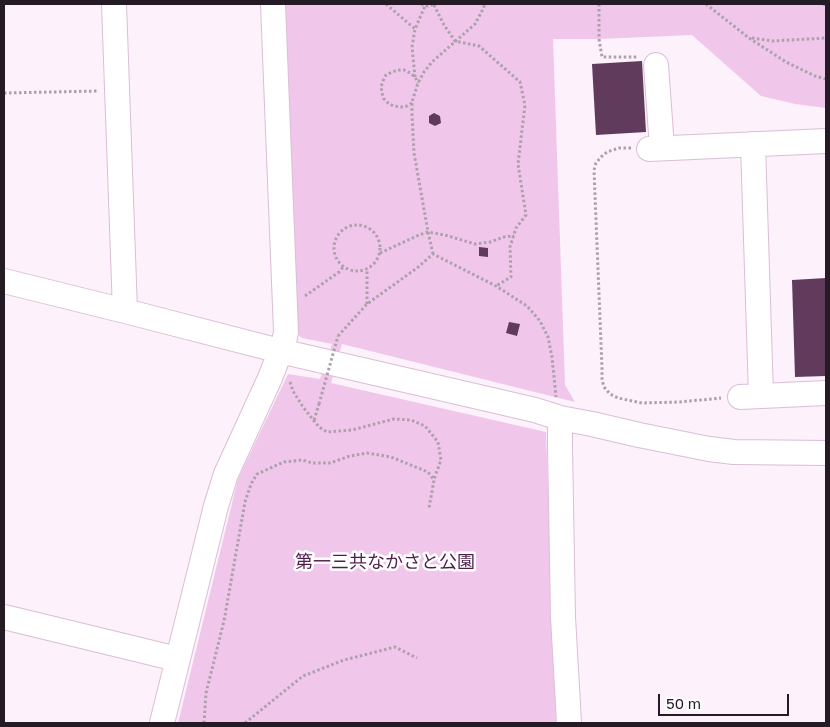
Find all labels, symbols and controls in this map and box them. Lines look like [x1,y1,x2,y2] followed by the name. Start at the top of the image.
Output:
[295,551,475,573] park label: 第一三共なかさと公園
[660,684,791,716] scale bar
[666,694,701,712] text: 50 m

